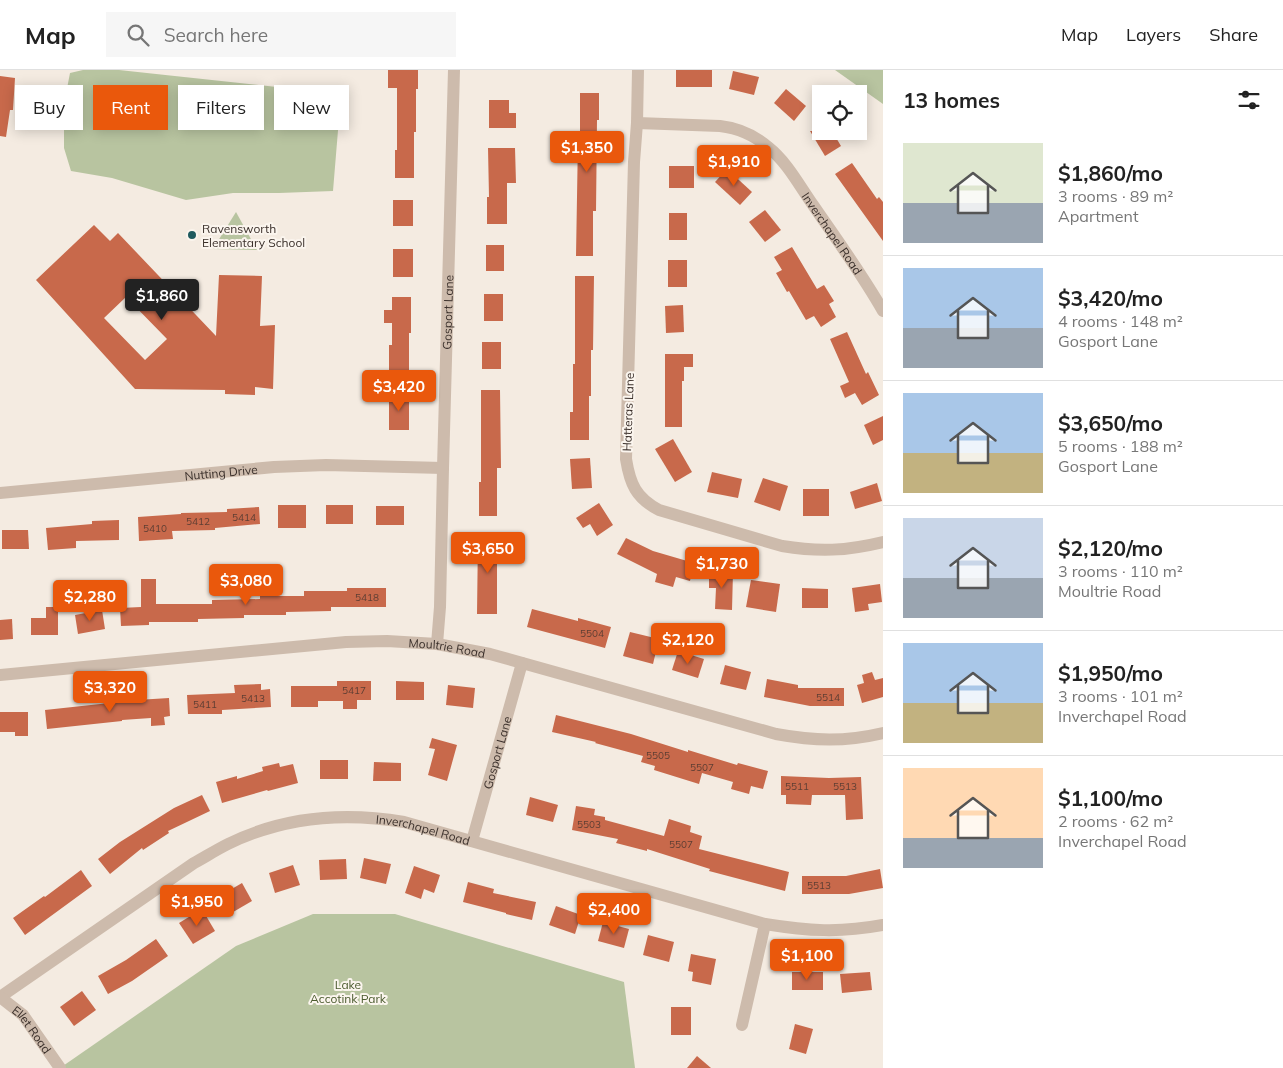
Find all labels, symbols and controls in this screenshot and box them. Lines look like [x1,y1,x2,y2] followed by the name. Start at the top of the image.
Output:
[106,12,456,57] search box
[25,20,76,50] text: Map
[124,21,152,49] icon: search
[164,23,268,47] text: Search here
[1061,23,1098,46] text: Map
[1126,23,1181,46] text: Layers
[1209,23,1258,46] text: Share
[15,85,83,130] chip: Buy
[93,85,168,130] chip: Rent
[178,85,264,130] chip: Filters
[274,85,349,130] chip: New
[812,85,867,140] map controls
[812,85,867,140] button: locate
[1235,86,1263,114] icon: filters
[903,87,1000,113] text: 13 homes
[546,131,628,173] pin: $1,350
[561,137,613,157] text: $1,350
[693,144,775,187] pin: $1,910
[708,151,760,171] text: $1,910
[1058,160,1163,186] text: $1,860/mo
[943,163,1003,223] icon: home
[1058,186,1173,206] text: 3 rooms · 89 m²
[799,189,866,277] street label: Inverchapel Road
[1058,206,1139,226] text: Apartment
[202,221,305,250] place label: Ravensworth Elementary School
[186,229,198,241] marker: Ravensworth Elementary School
[439,275,456,350] street label: Gosport Lane
[121,278,203,321] pin: $1,860
[136,285,188,305] text: $1,860
[1058,285,1163,311] text: $3,420/mo
[943,288,1003,348] icon: home
[1058,311,1183,331] text: 4 rooms · 148 m²
[1058,331,1158,351] text: Gosport Lane
[358,370,440,412] pin: $3,420
[619,372,637,452] street label: Hatteras Lane
[373,376,425,396] text: $3,420
[1058,410,1163,436] text: $3,650/mo
[943,413,1003,473] icon: home
[1058,436,1183,456] text: 5 rooms · 188 m²
[1058,456,1158,476] text: Gosport Lane
[184,461,258,483] street label: Nutting Drive
[232,511,256,524] house number: 5414
[186,515,210,528] house number: 5412
[143,522,167,535] house number: 5410
[447,532,529,574] pin: $3,650
[1058,535,1163,561] text: $2,120/mo
[462,538,514,558] text: $3,650
[943,538,1003,598] icon: home
[681,546,763,589] pin: $1,730
[696,553,748,573] text: $1,730
[1058,561,1183,581] text: 3 rooms · 110 m²
[205,564,287,606] pin: $3,080
[220,570,272,590] text: $3,080
[49,580,131,622] pin: $2,280
[1058,581,1161,601] text: Moultrie Road
[64,586,116,606] text: $2,280
[355,591,379,604] house number: 5418
[647,622,729,665] pin: $2,120
[580,627,604,640] house number: 5504
[662,629,714,649] text: $2,120
[408,635,487,660] street label: Moultrie Road
[1058,660,1163,686] text: $1,950/mo
[943,663,1003,723] icon: home
[69,670,151,713] pin: $3,320
[84,677,136,697] text: $3,320
[342,684,366,697] house number: 5417
[1058,686,1183,706] text: 3 rooms · 101 m²
[816,691,840,704] house number: 5514
[241,692,265,705] house number: 5413
[193,698,217,711] house number: 5411
[1058,706,1187,726] text: Inverchapel Road
[480,714,514,791] street label: Gosport Lane
[646,749,670,762] house number: 5505
[690,761,714,774] house number: 5507
[785,780,809,793] house number: 5511
[833,780,857,793] house number: 5513
[1058,785,1163,811] text: $1,100/mo
[943,788,1003,848] icon: home
[375,811,472,848] street label: Inverchapel Road
[1058,811,1173,831] text: 2 rooms · 62 m²
[577,818,601,831] house number: 5503
[1058,831,1187,851] text: Inverchapel Road
[669,838,693,851] house number: 5507
[807,879,831,892] house number: 5513
[156,884,238,927] pin: $1,950
[171,891,223,911] text: $1,950
[573,892,655,935] pin: $2,400
[588,899,640,919] text: $2,400
[766,938,848,981] pin: $1,100
[781,945,833,965] text: $1,100
[310,977,387,1006] park label: Lake Accotink Park
[10,1002,55,1056] street label: Ellet Road

